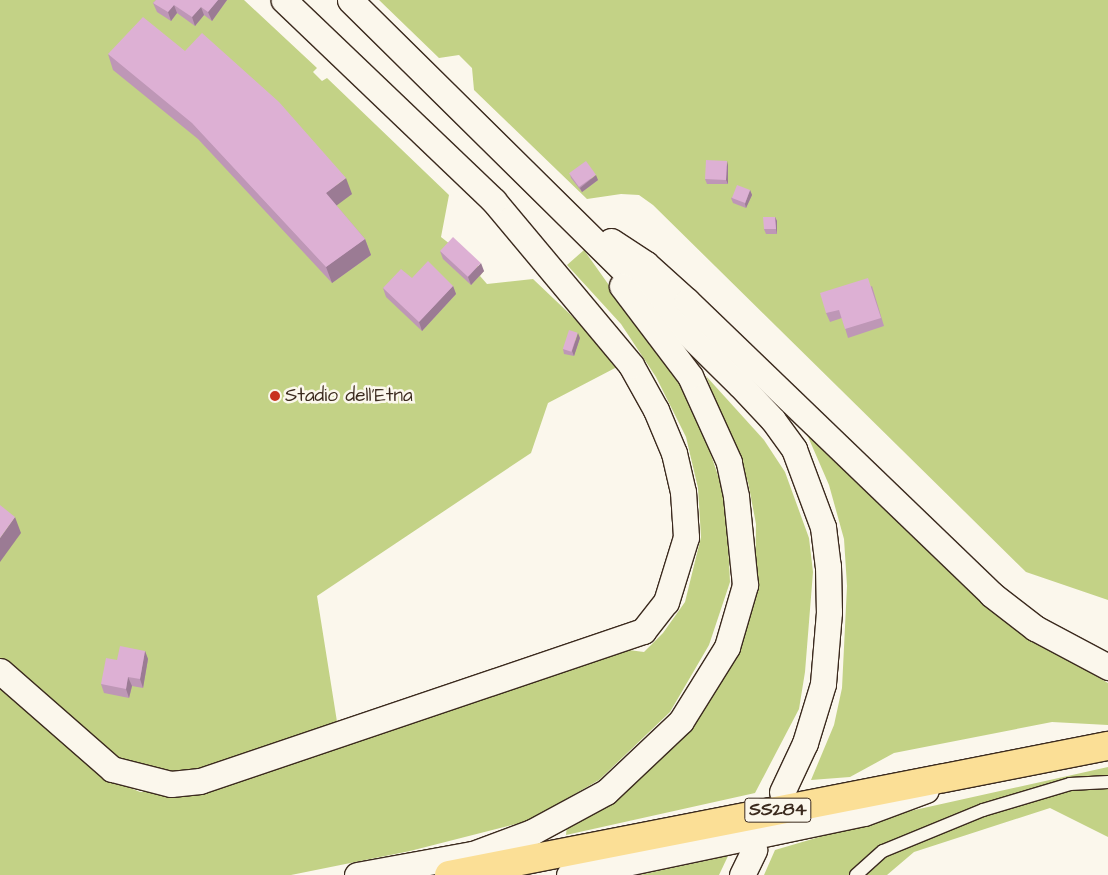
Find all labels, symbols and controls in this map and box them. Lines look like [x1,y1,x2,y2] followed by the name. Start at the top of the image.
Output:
[285,385,413,407] place label: Stadio dell'Etna
[269,390,281,402] marker: Stadio dell'Etna
[744,794,812,826] road number: SS284

